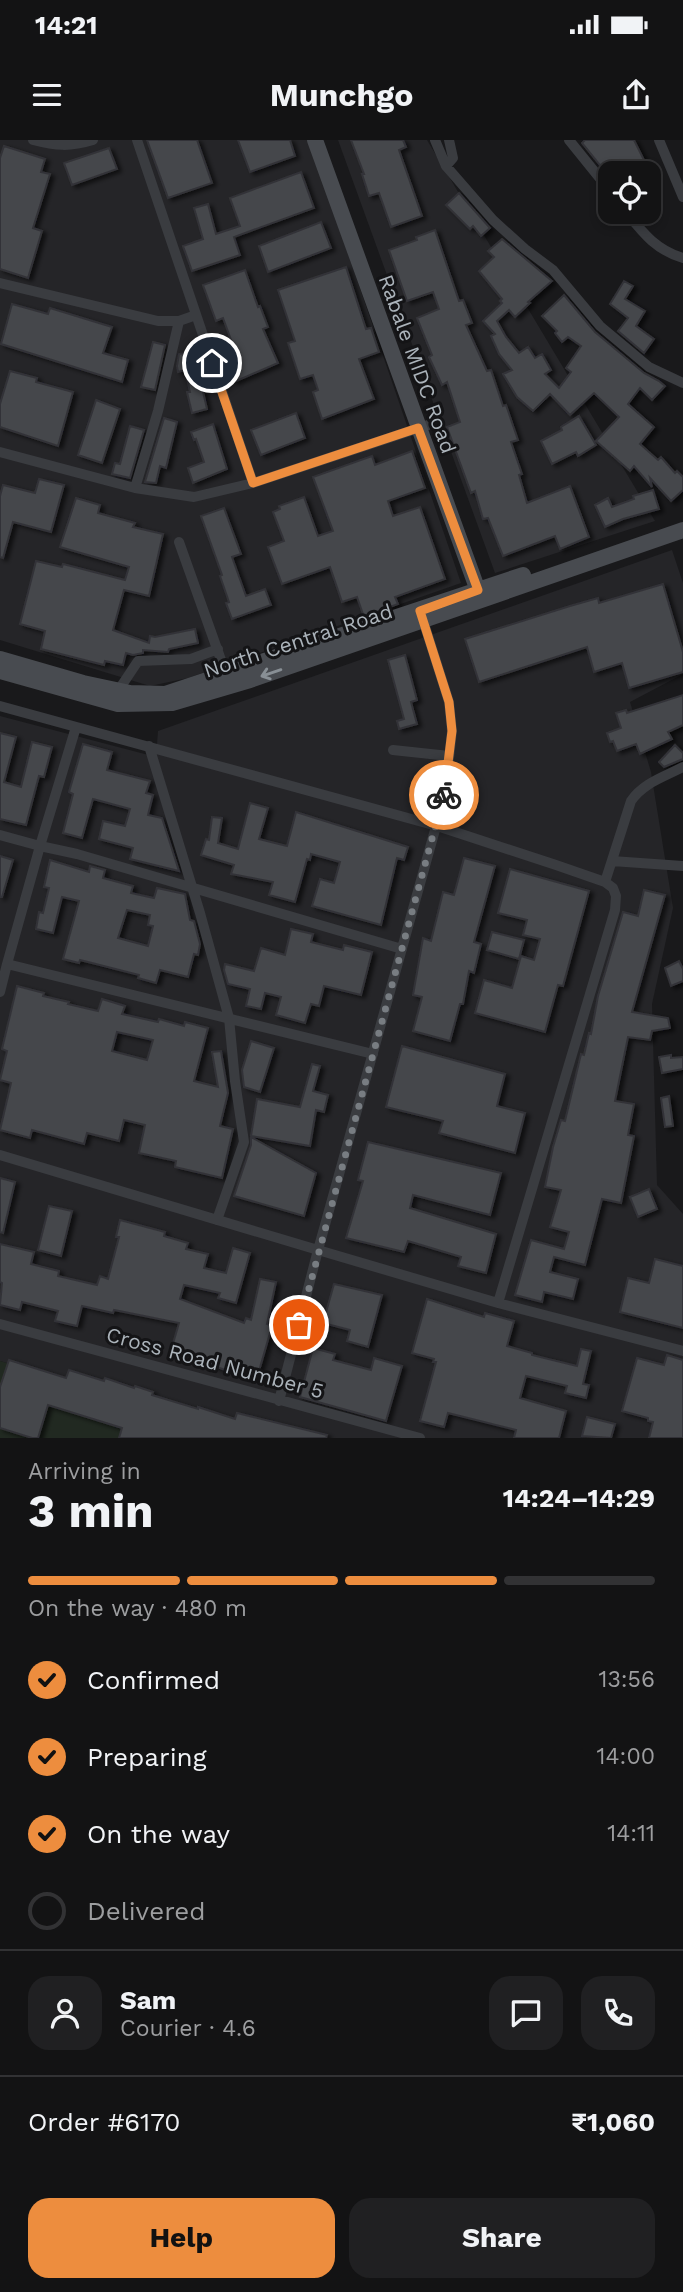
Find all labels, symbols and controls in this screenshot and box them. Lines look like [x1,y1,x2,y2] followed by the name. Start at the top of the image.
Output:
[35,10,98,40] text: 14:21
[28,76,66,114] icon: menu
[270,76,413,114] text: Munchgo
[617,76,655,114] icon: share
[598,161,661,224] map controls
[598,161,661,224] button: locate
[373,271,461,457] street label: Rabale MIDC Road
[182,333,242,393] pin
[193,344,231,382] icon: home
[200,598,395,683] street label: North Central Road
[261,668,283,680] one-way arrow
[409,760,479,830] courier
[425,776,463,814] icon: bike
[269,1295,329,1355] pin
[280,1306,318,1344] icon: bag
[104,1321,327,1404] street label: Cross Road Number 5
[28,1458,141,1485] text: Arriving in
[503,1483,655,1513] text: 14:24–14:29
[28,1484,154,1538] text: 3 min
[28,1595,247,1622] text: On the way · 480 m
[28,1661,66,1699] icon: check
[87,1665,220,1695] text: Confirmed
[598,1666,655,1693] text: 13:56
[28,1738,66,1776] icon: check
[87,1742,207,1772] text: Preparing
[597,1743,655,1770] text: 14:00
[28,1815,66,1853] icon: check
[87,1819,230,1849] text: On the way
[607,1820,655,1847] text: 14:11
[87,1896,206,1926] text: Delivered
[28,1976,102,2050] button: person
[489,1976,563,2050] button: chat
[581,1976,655,2050] button: phone
[120,1985,176,2015] text: Sam
[120,2015,256,2042] text: Courier · 4.6
[28,2107,181,2137] text: Order #6170
[571,2107,655,2137] text: ₹1,060
[28,2198,335,2278] button: Help
[349,2198,655,2278] button: Share

